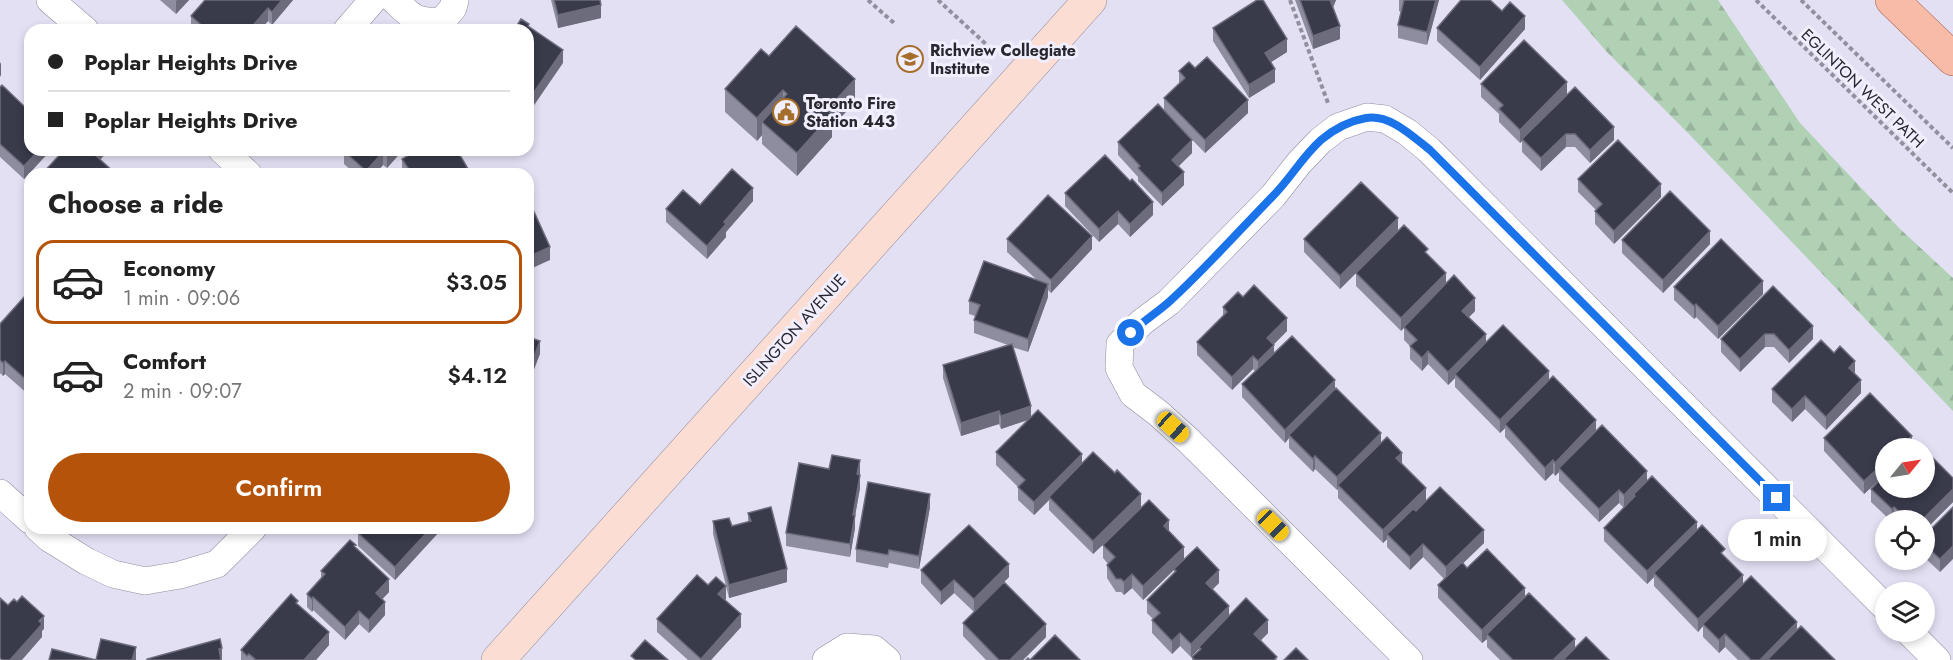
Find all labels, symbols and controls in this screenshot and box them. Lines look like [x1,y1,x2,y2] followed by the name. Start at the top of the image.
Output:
[1796,24,1929,153] street label: EGLINTON WEST PATH
[930,39,1076,80] place label: Richview Collegiate Institute
[895,44,925,74] school or university icon: Richview Collegiate Institute
[84,46,298,78] text: Poplar Heights Drive
[806,92,896,133] place label: Toronto Fire Station 443
[771,97,801,127] public building icon: Toronto Fire Station 443
[84,104,298,136] text: Poplar Heights Drive
[48,184,223,223] text: Choose a ride
[123,252,215,284] text: Economy
[51,255,105,309] icon: car
[446,266,507,298] text: $3.05
[738,269,851,392] street label: ISLINGTON AVENUE
[123,284,240,313] text: 1 min · 09:06
[1117,319,1144,346] route start
[123,345,206,377] text: Comfort
[51,348,105,402] icon: car
[447,359,507,391] text: $4.12
[123,377,242,406] text: 2 min · 09:07
[1154,408,1192,446] car
[1875,438,1935,498] north arrow
[1875,438,1935,642] map controls
[48,453,510,522] button: Confirm
[1763,484,1790,511] route end
[1254,506,1292,544] car
[1875,510,1935,570] button: locate
[1728,519,1826,561] callout: 1 min
[1753,525,1802,554] text: 1 min
[1875,582,1935,642] button: layers

